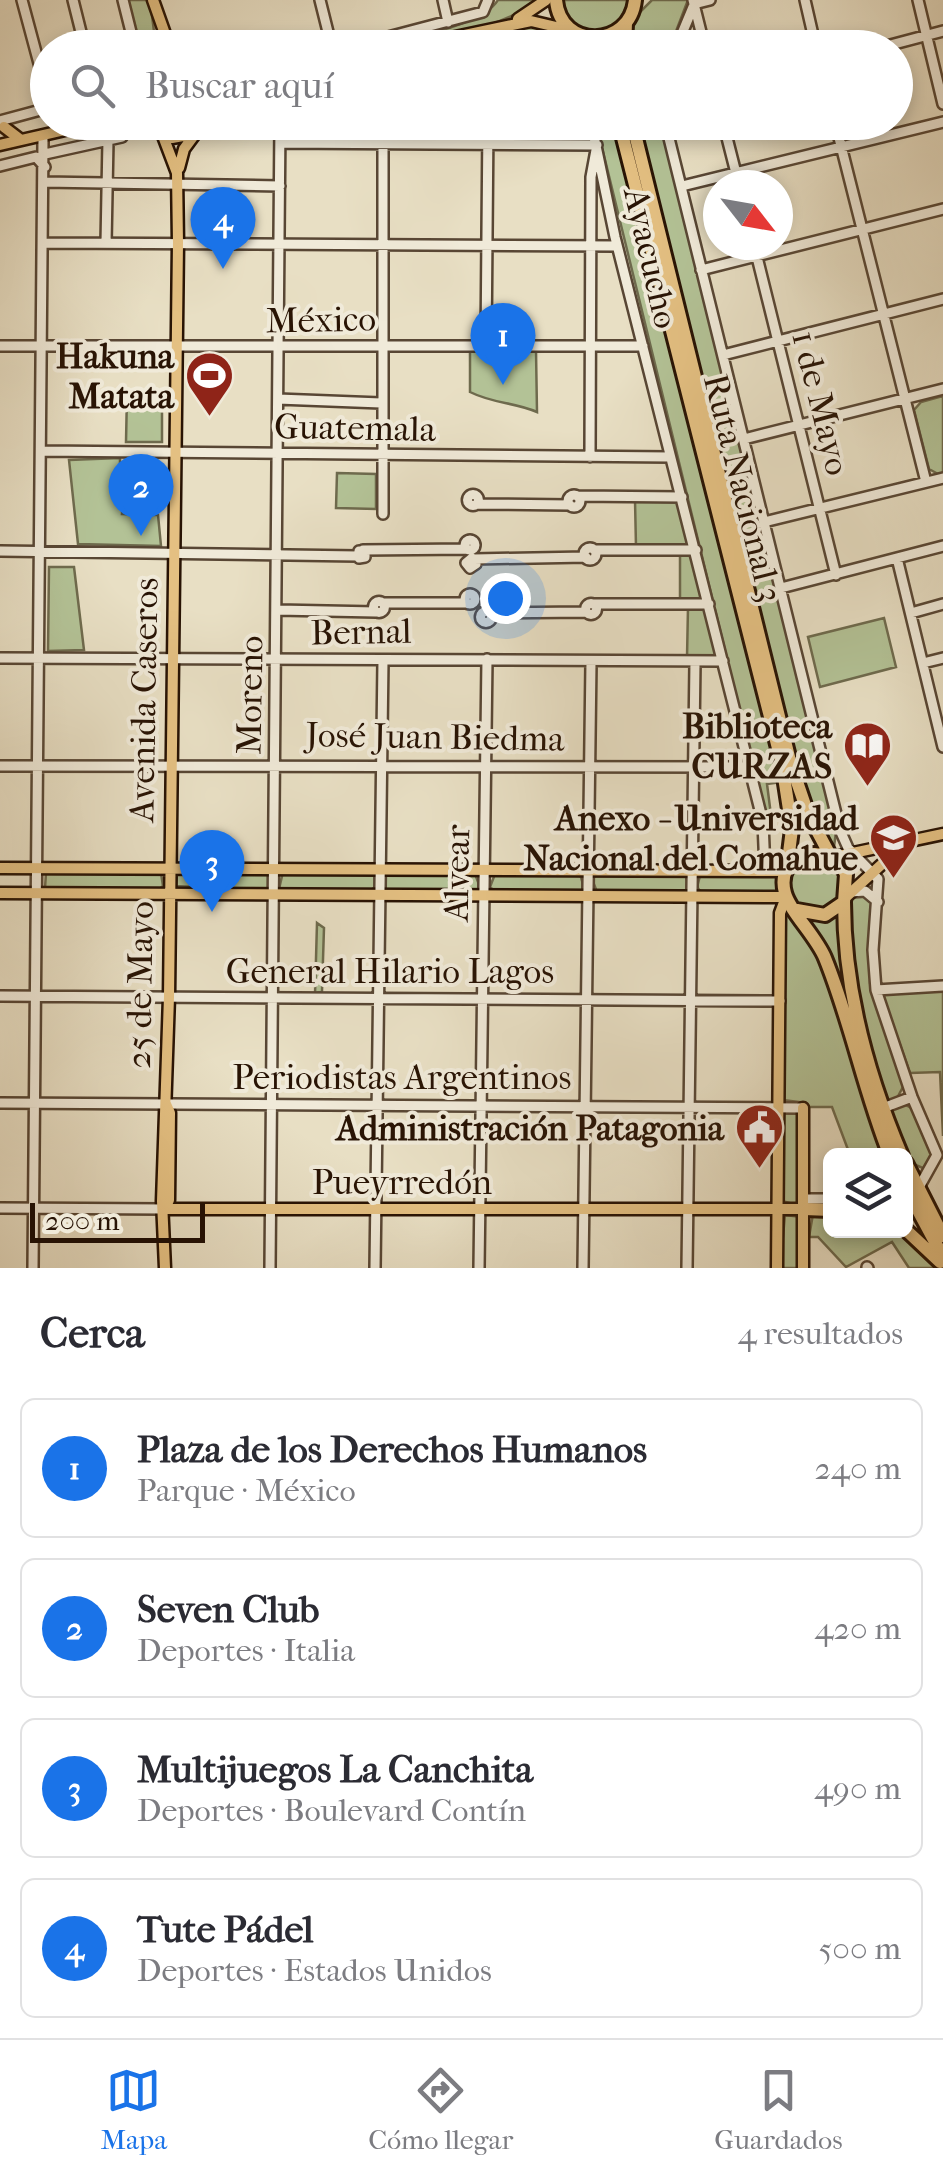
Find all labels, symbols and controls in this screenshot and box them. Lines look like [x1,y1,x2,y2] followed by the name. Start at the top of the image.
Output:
[30,30,913,140] search box
[65,58,120,113] icon: search
[145,63,334,108] text: Buscar aquí
[703,170,793,260] north arrow
[614,182,687,332] street label: Ayacucho
[190,186,256,269] pin: 4
[266,299,376,341] street label: México
[470,302,536,385] pin: 1
[783,327,859,479] street label: 1 de Mayo
[56,336,175,417] place label: Hakuna Matata
[183,350,235,418] sports icon: Hakuna Matata
[695,370,791,606] street label: Ruta Nacional 3
[274,406,437,450] street label: Guatemala
[108,454,174,536] pin: 2
[480,573,531,624] your location
[121,577,167,825] street label: Avenida Caseros
[310,611,412,653] street label: Bernal
[228,635,272,755] street label: Moreno
[682,706,833,787] place label: Biblioteca CURZAS
[302,714,566,760] street label: José Juan Biedma
[841,720,893,788] library icon: Biblioteca CURZAS
[523,798,859,879] place label: Anexo - Universidad Nacional del Comahue
[867,812,919,880] school or university icon: Anexo - Universidad Nacional del Comahue
[436,824,478,924] street label: Alvear
[180,830,244,912] pin: 3
[118,901,162,1069] street label: 25 de Mayo
[226,951,554,992] street label: General Hilario Lagos
[233,1057,571,1098] street label: Periodistas Argentinos
[733,1102,785,1170] public building icon: Administración Patagonia
[334,1108,725,1149] place label: Administración Patagonia
[823,1148,913,1238] map controls
[823,1148,913,1238] button: layers
[312,1162,492,1203] street label: Pueyrredón
[30,1198,205,1242] scale bar
[45,1204,120,1237] text: 200 m
[40,1309,145,1358] text: Cerca
[738,1315,903,1352] text: 4 resultados
[137,1427,647,1472] text: Plaza de los Derechos Humanos
[69,1450,80,1487] text: 1
[815,1450,901,1487] text: 240 m
[137,1472,356,1509] text: Parque · México
[137,1587,319,1632] text: Seven Club
[66,1610,83,1647] text: 2
[815,1610,901,1647] text: 420 m
[137,1632,355,1669] text: Deportes · Italia
[137,1747,533,1792] text: Multijuegos La Canchita
[68,1770,81,1807] text: 3
[814,1770,901,1807] text: 490 m
[137,1792,526,1829] text: Deportes · Boulevard Contín
[137,1907,314,1952] text: Tute Pádel
[65,1930,84,1967] text: 4
[819,1930,901,1967] text: 500 m
[137,1952,492,1989] text: Deportes · Estados Unidos
[100,2063,167,2156] tab: Mapa
[368,2063,513,2156] tab: Cómo llegar
[714,2063,843,2156] tab: Guardados

